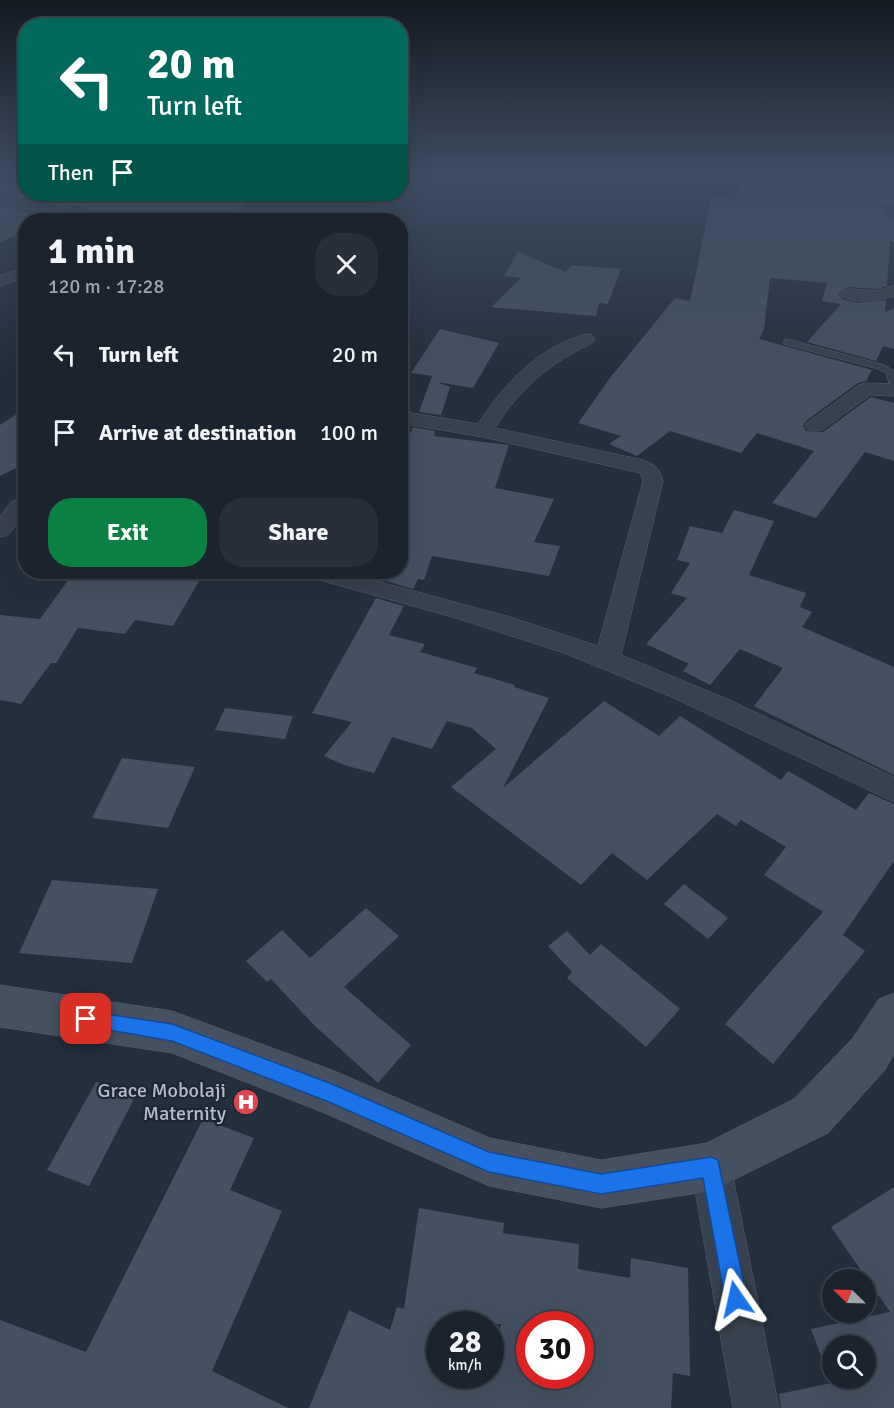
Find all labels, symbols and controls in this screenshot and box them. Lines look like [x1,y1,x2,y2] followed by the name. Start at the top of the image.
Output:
[147,39,236,90] text: 20 m
[48,42,126,120] icon: left
[147,90,242,123] text: Turn left
[106,156,139,189] icon: arrive
[48,159,94,186] text: Then
[48,229,135,274] text: 1 min
[315,233,378,296] button: close
[48,274,164,299] text: 120 m · 17:28
[48,338,81,371] icon: left
[99,341,179,368] text: Turn left
[332,341,378,368] text: 20 m
[48,416,81,449] icon: arrive
[99,419,296,446] text: Arrive at destination
[320,419,378,446] text: 100 m
[48,498,207,567] button: Exit
[219,498,378,567] button: Share
[60,993,111,1044] pin
[69,1002,102,1035] icon: arrive
[98,1078,227,1126] place label: Grace Mobolaji Maternity
[231,1087,261,1117] hospital icon: Grace Mobolaji Maternity
[704,1267,768,1331] position arrow
[822,1269,876,1323] north arrow
[822,1269,876,1389] map controls
[516,1311,594,1389] speed limit sign: 30
[449,1324,481,1361] text: 28
[822,1335,876,1389] button: search
[448,1356,482,1374] text: km/h

